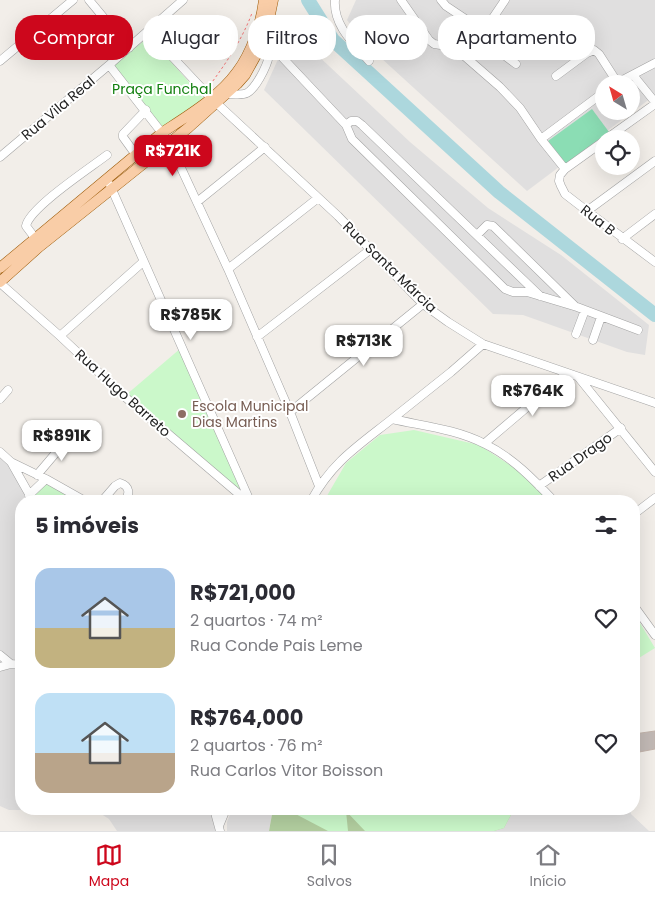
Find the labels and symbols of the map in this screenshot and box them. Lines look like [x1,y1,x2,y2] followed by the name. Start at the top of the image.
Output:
[17,71,99,145] street label: Rua Vila Real
[595,75,640,120] north arrow
[112,79,212,99] park label: Praça Funchal
[132,134,214,177] pin: R$721K
[576,200,620,240] street label: Rua B
[339,217,441,317] street label: Rua Santa Márcia
[150,298,232,341] pin: R$785K
[323,324,405,367] pin: R$713K
[71,345,175,442] street label: Rua Hugo Barreto
[492,374,574,417] pin: R$764K
[192,396,308,432] place label: Escola Municipal Dias Martins
[176,408,188,420] marker: Escola Municipal Dias Martins
[21,420,103,462] pin: R$891K
[544,428,616,486] street label: Rua Drago

